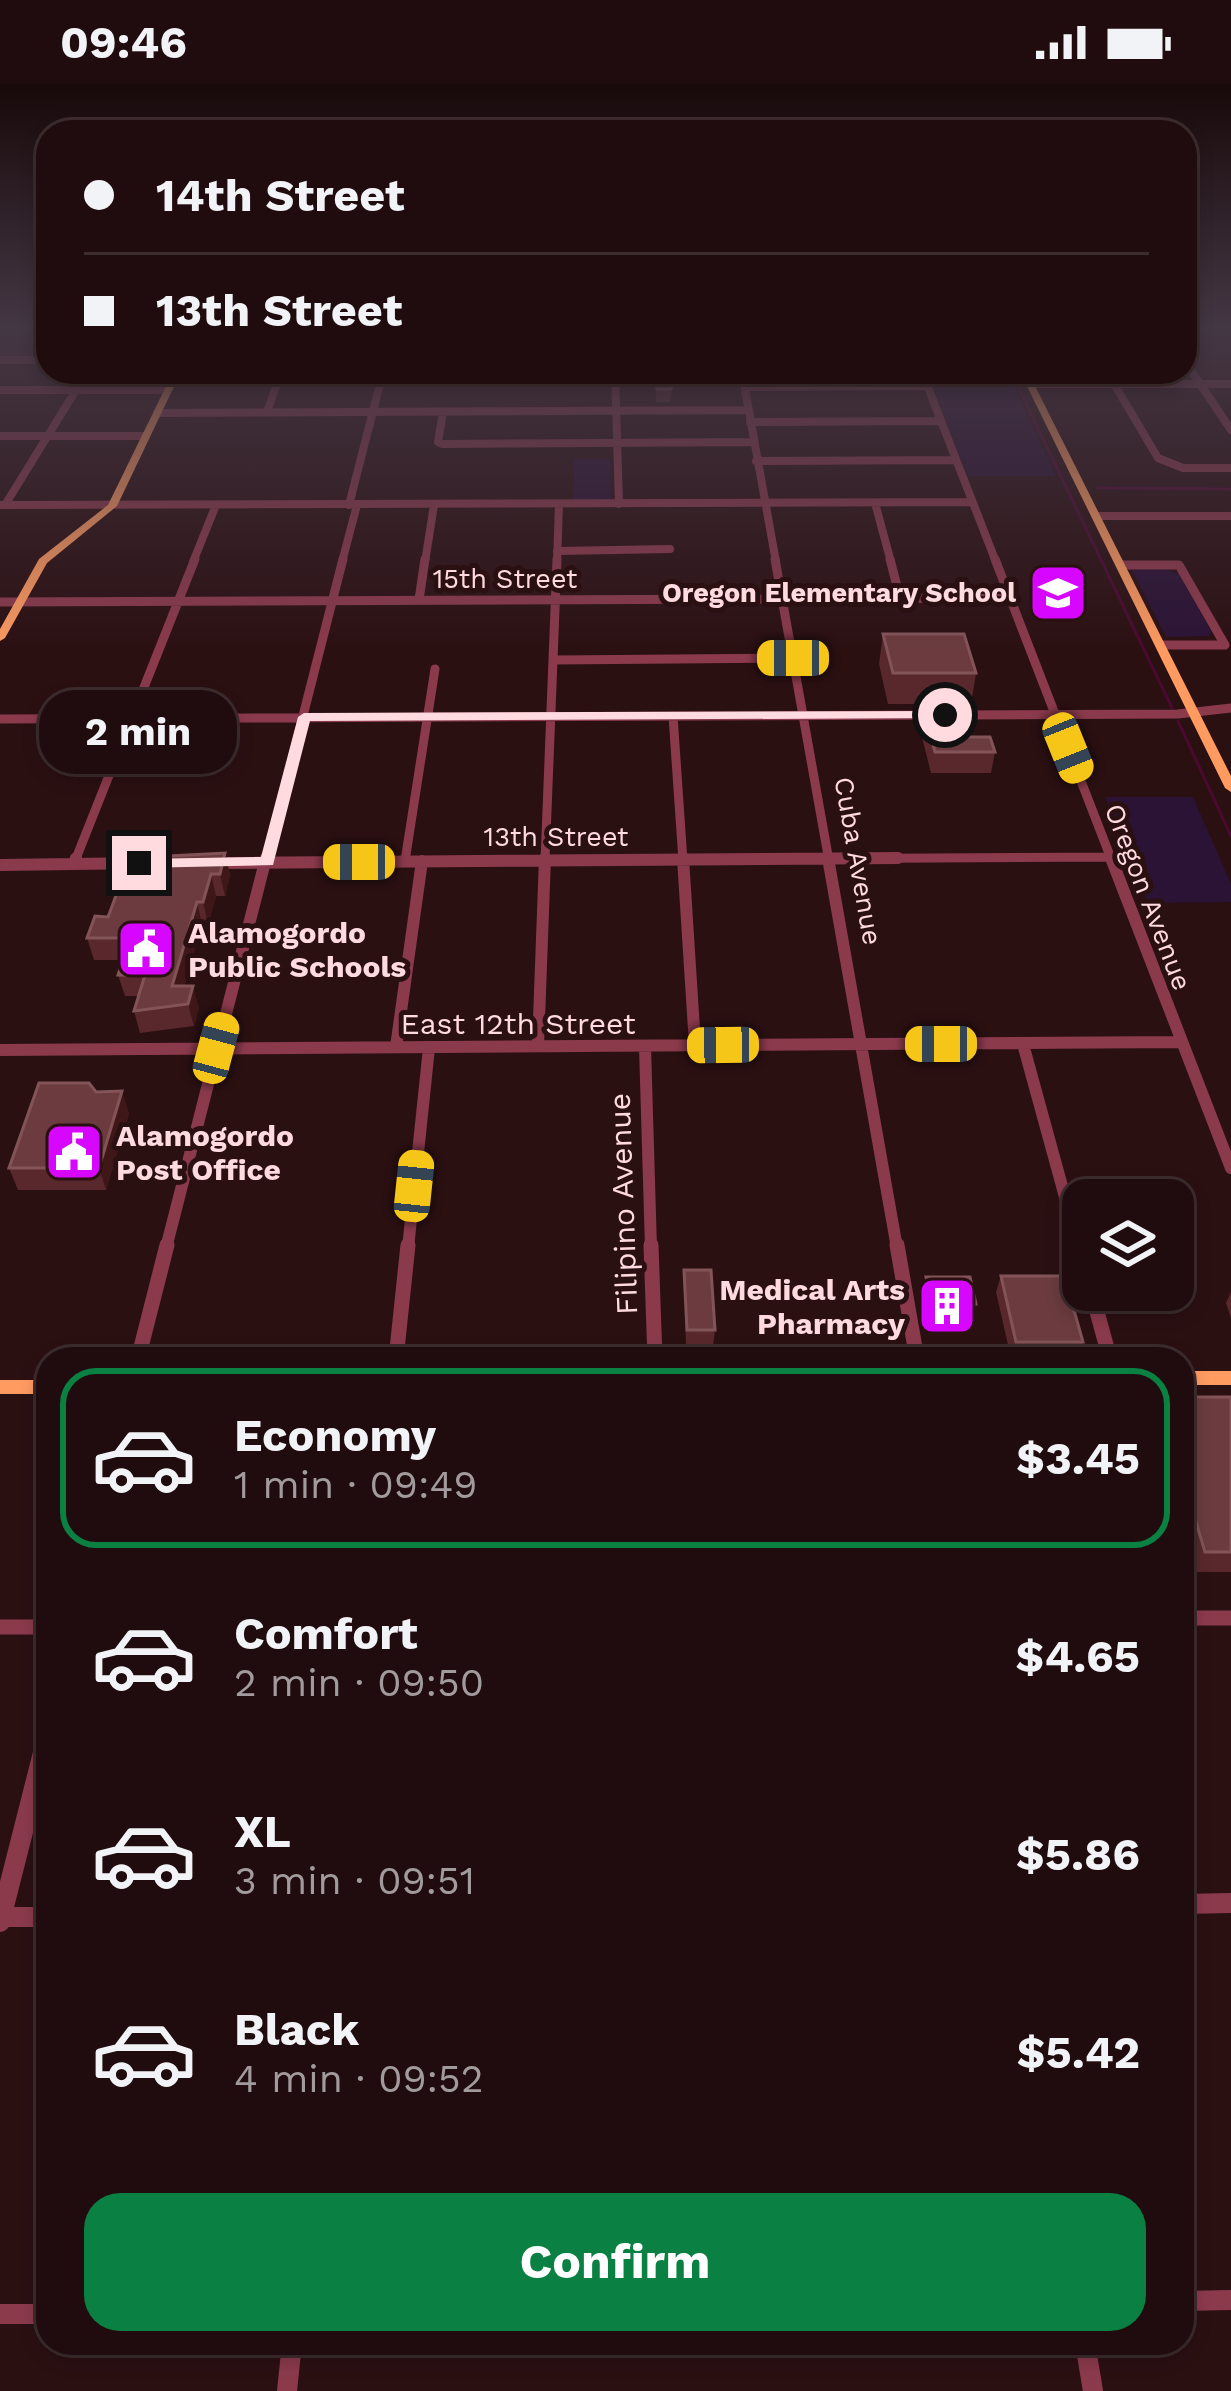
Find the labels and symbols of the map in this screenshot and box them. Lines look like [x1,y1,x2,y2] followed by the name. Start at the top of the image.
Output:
[1027,562,1089,624] school or university icon: Oregon Elementary School
[433,563,577,595] street label: 15th Street
[662,577,1016,609] place label: Oregon Elementary School
[757,640,829,676] car
[918,688,972,742] route start
[40,689,238,773] callout: 2 min
[1038,708,1098,788] car
[827,774,889,948] street label: Cuba Avenue
[1098,799,1198,995] street label: Oregon Avenue
[484,821,628,853] street label: 13th Street
[112,836,166,890] route end
[323,844,395,880] car
[188,915,406,984] place label: Alamogordo Public Schools
[115,918,177,980] public building icon: Alamogordo Public Schools
[401,1006,636,1041] street label: East 12th Street
[189,1009,243,1087] car
[687,1026,759,1064] car
[905,1026,977,1062] car
[602,1092,644,1316] street label: Filipino Avenue
[116,1118,294,1187] place label: Alamogordo Post Office
[43,1121,105,1183] public building icon: Alamogordo Post Office
[392,1148,436,1224] car
[719,1272,905,1341] place label: Medical Arts Pharmacy
[916,1275,978,1337] building icon: Medical Arts Pharmacy

